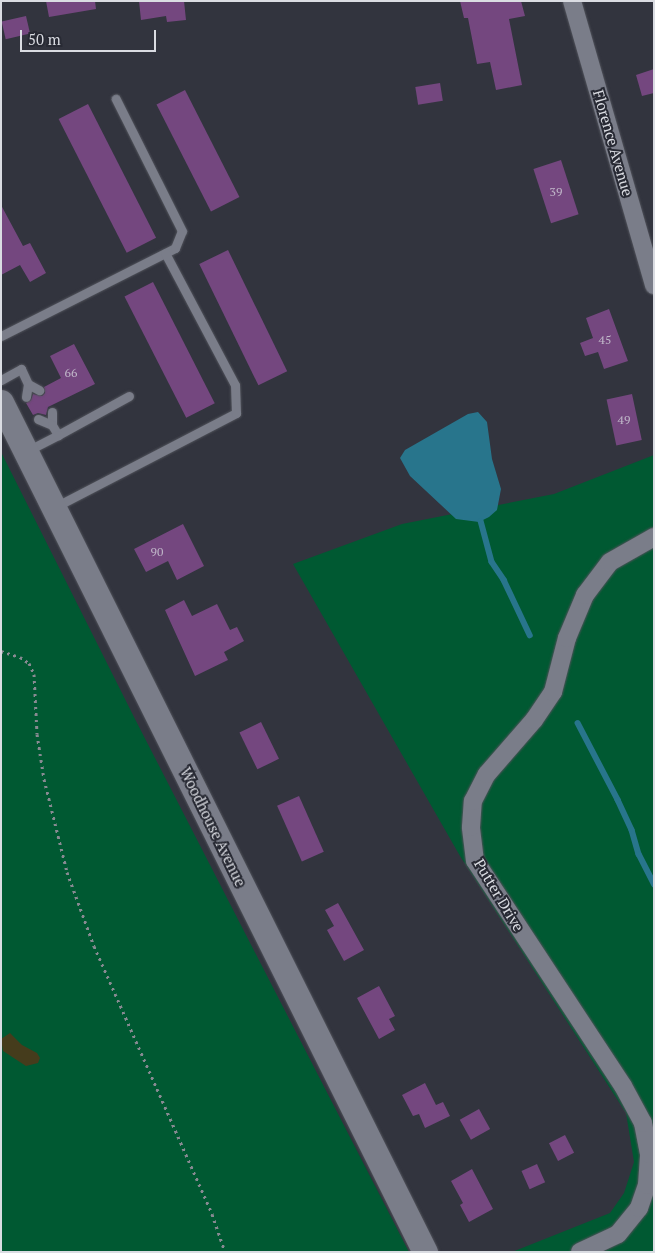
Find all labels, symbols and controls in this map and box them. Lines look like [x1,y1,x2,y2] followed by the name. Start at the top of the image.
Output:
[22,20,159,52] scale bar
[28,29,61,49] text: 50 m
[589,88,637,198] street label: Florence Avenue
[550,185,562,199] house number: 39
[599,333,611,347] house number: 45
[65,366,77,380] house number: 66
[618,413,630,427] house number: 49
[151,545,163,559] house number: 90
[176,764,250,890] street label: Woodhouse Avenue
[470,855,528,935] street label: Putter Drive

